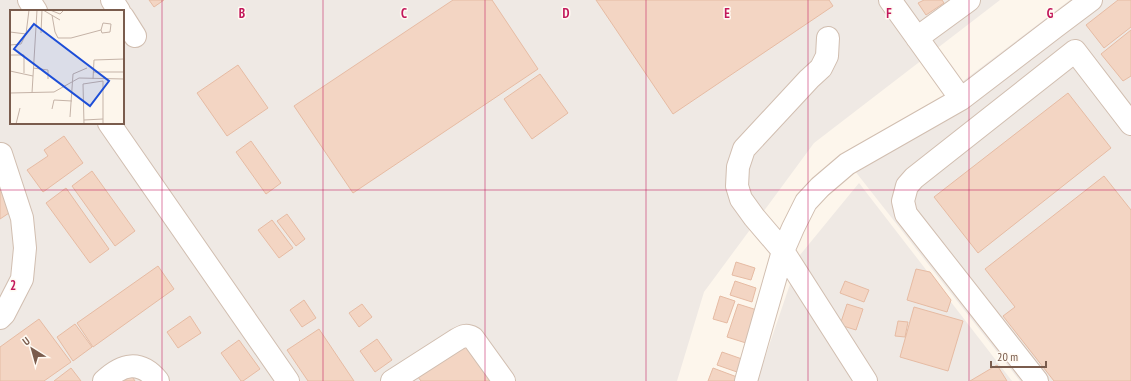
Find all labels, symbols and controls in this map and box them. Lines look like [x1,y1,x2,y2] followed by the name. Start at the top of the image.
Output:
[239,5,245,22] text: B
[401,5,407,22] text: C
[563,5,570,22] text: D
[724,5,730,22] text: E
[886,5,892,22] text: F
[1047,5,1054,22] text: G
[10,10,124,124] inset map
[10,277,16,294] text: 2
[12,329,52,369] north arrow
[20,334,33,348] text: U
[991,343,1046,369] scale bar
[997,349,1018,364] text: 20 m

